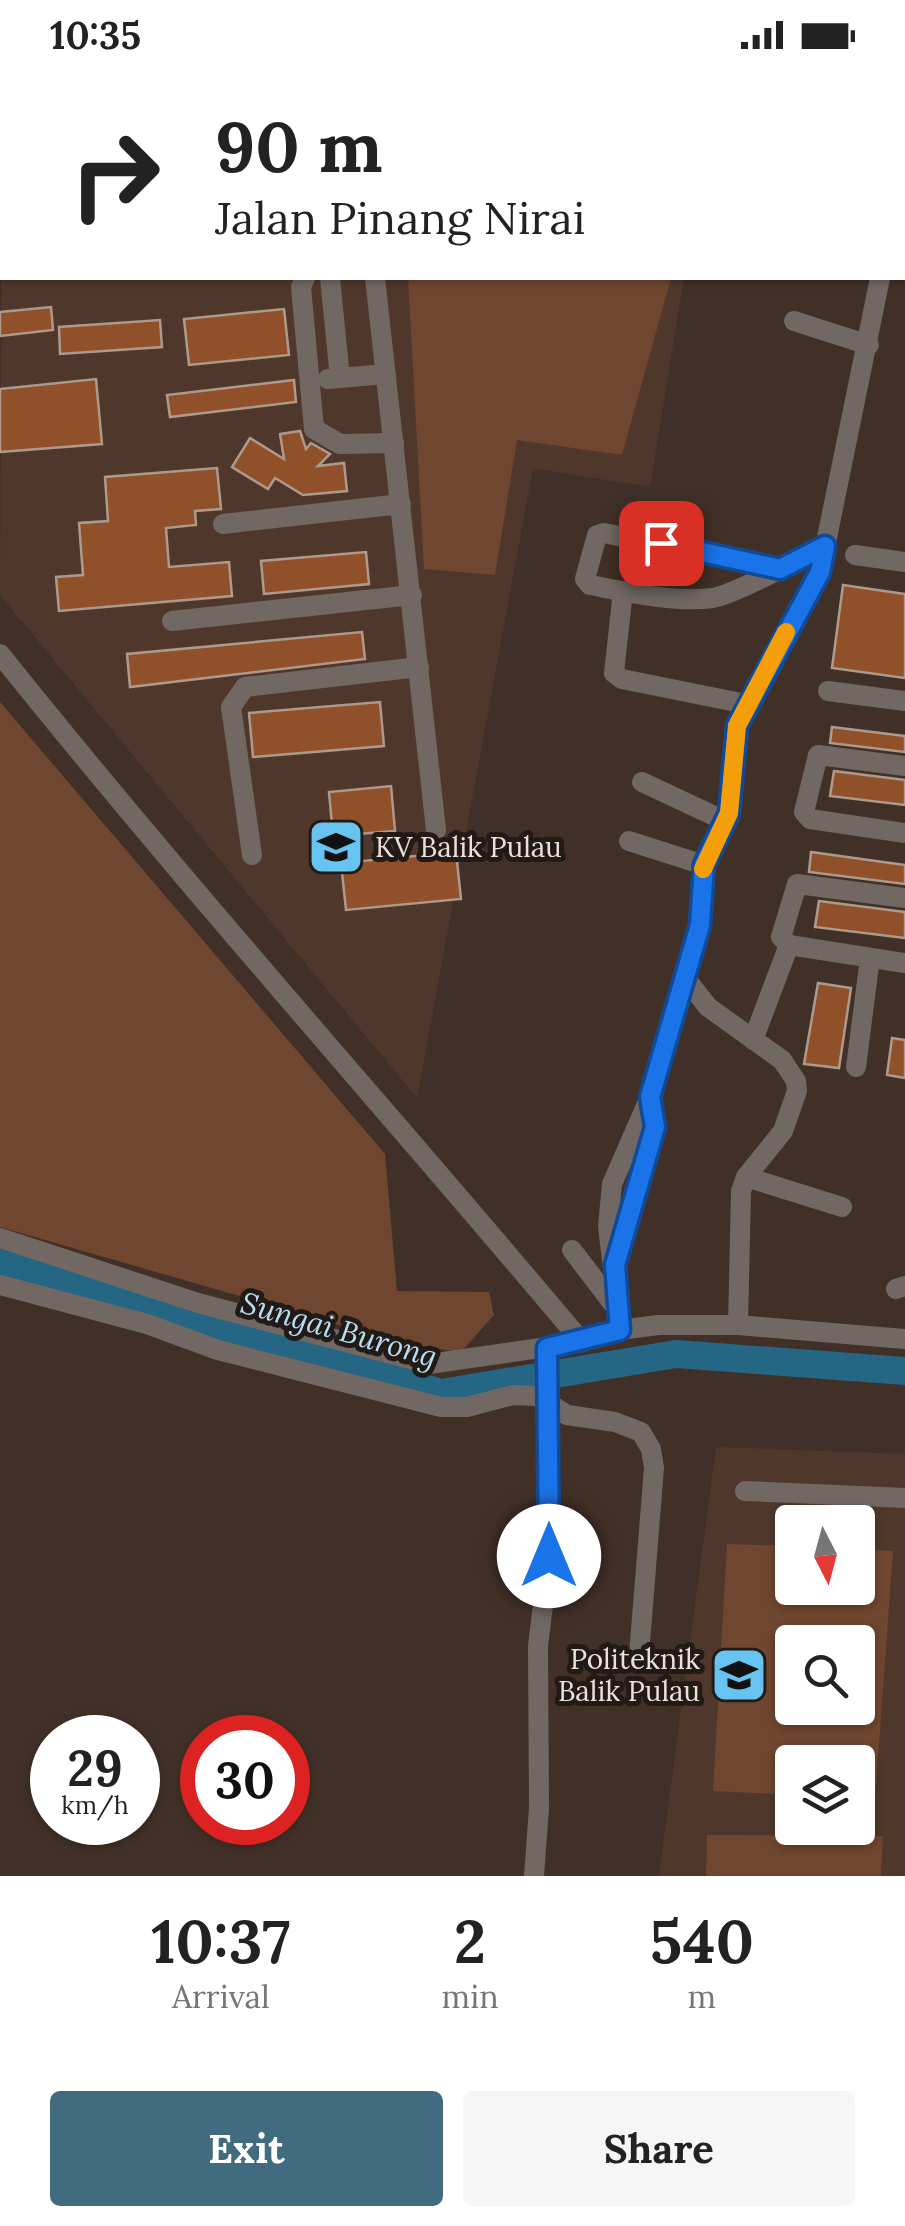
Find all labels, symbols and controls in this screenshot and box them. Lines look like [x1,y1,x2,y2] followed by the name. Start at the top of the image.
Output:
[50,11,141,59] text: 10:35
[215,102,383,191] text: 90 m
[50,110,180,240] icon: right
[215,189,585,246] text: Jalan Pinang Nirai
[619,501,704,586] pin
[634,516,689,571] icon: arrive
[306,817,366,877] school or university icon: KV Balik Pulau
[375,829,562,865] place label: KV Balik Pulau
[237,1283,441,1375] water label: Sungai Burong
[497,1504,601,1608] position arrow
[775,1505,875,1605] north arrow
[775,1505,875,1845] map controls
[775,1625,875,1725] button: search
[558,1641,700,1709] place label: Politeknik Balik Pulau
[709,1645,769,1705] school or university icon: Politeknik Balik Pulau
[180,1715,310,1845] speed limit sign: 30
[67,1736,123,1800] text: 29
[775,1745,875,1845] button: layers
[61,1789,129,1821] text: km/h
[151,1903,290,1979] text: 10:37
[454,1903,486,1979] text: 2
[650,1903,754,1979] text: 540
[172,1976,270,2017] text: Arrival
[442,1976,499,2017] text: min
[687,1976,716,2017] text: m
[50,2091,443,2206] button: Exit
[463,2091,855,2206] button: Share

